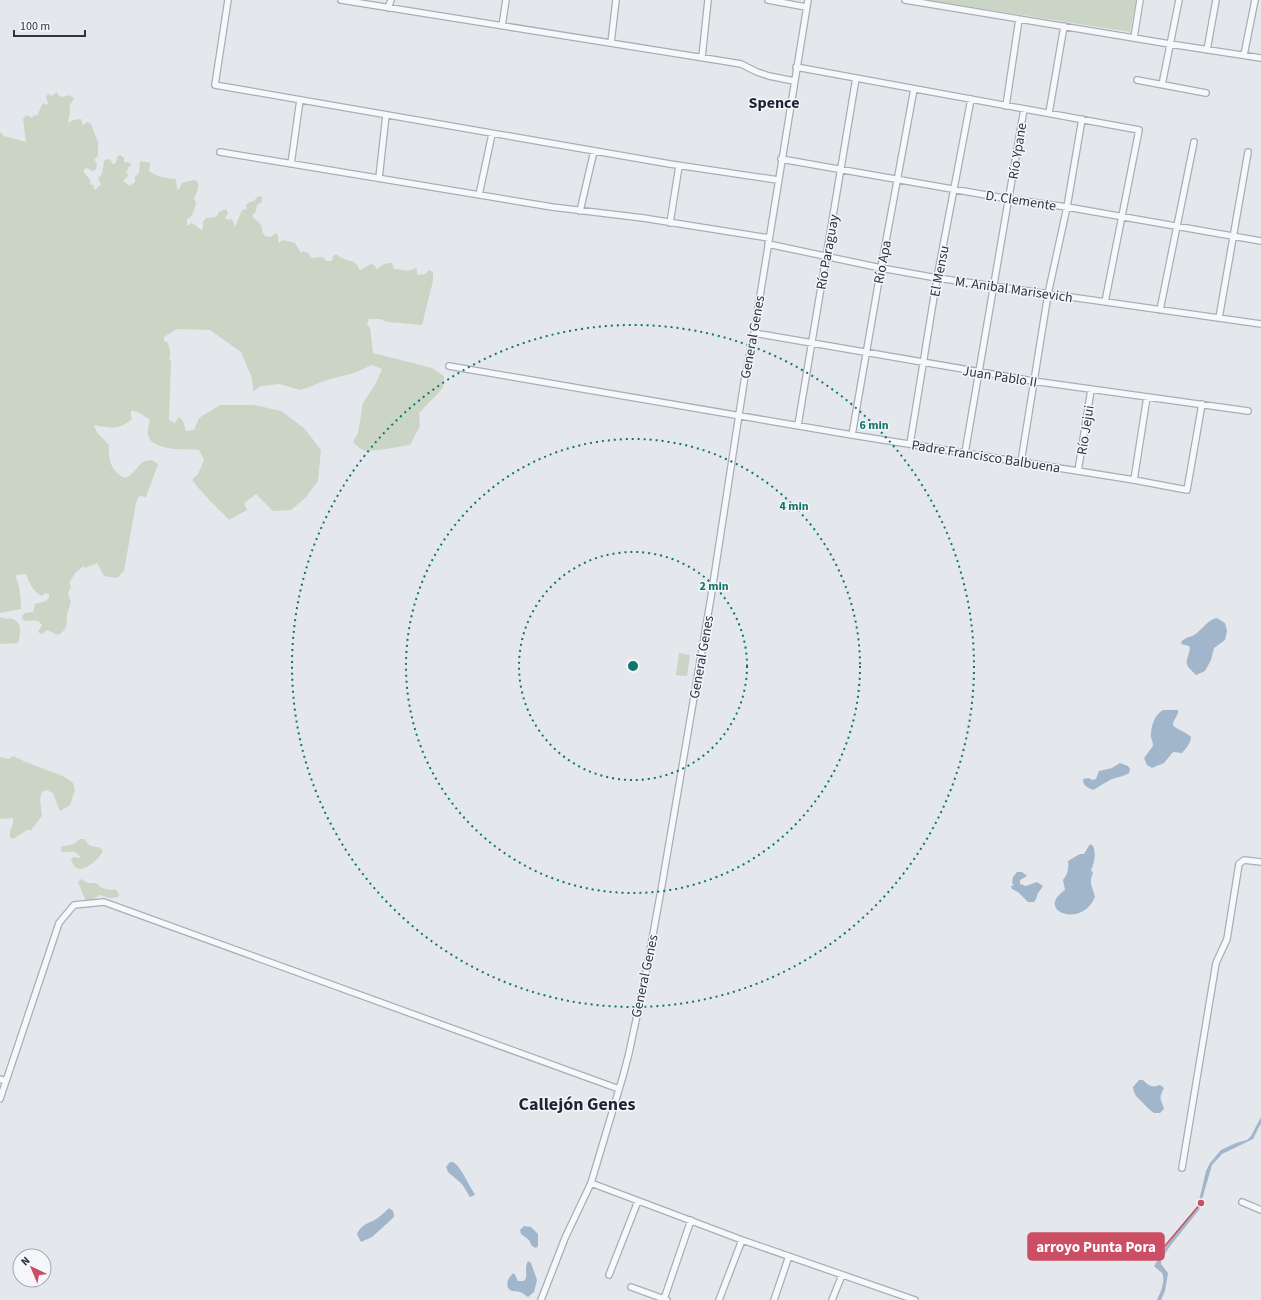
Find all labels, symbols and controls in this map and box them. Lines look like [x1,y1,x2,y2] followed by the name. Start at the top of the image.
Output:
[14,12,85,38] scale bar
[20,18,50,35] text: 100 m
[749,92,799,114] district label: Spence
[1004,121,1032,181] street label: Río Ypane
[984,186,1058,216] street label: D. Clemente
[812,213,845,291] street label: Río Paraguay
[869,239,897,286] street label: Río Apa
[925,244,955,299] street label: El Mensu
[954,272,1074,308] street label: M. Anibal Marisevich
[736,294,770,380] street label: General Genes
[961,361,1039,393] street label: Juan Pablo II
[1072,404,1100,456] street label: Río Jejui
[859,417,889,434] text: 6 min
[910,435,1062,479] street label: Padre Francisco Balbuena
[779,498,809,515] text: 4 min
[699,578,729,595] text: 2 min
[685,614,719,700] street label: General Genes
[626,659,640,673] centre of rings
[626,933,664,1019] street label: General Genes
[519,1092,635,1117] district label: Callejón Genes
[1028,1233,1164,1260] callout: arroyo Punta Pora
[1036,1237,1156,1258] text: arroyo Punta Pora
[12,1248,52,1288] north arrow
[18,1253,33,1269] text: N

